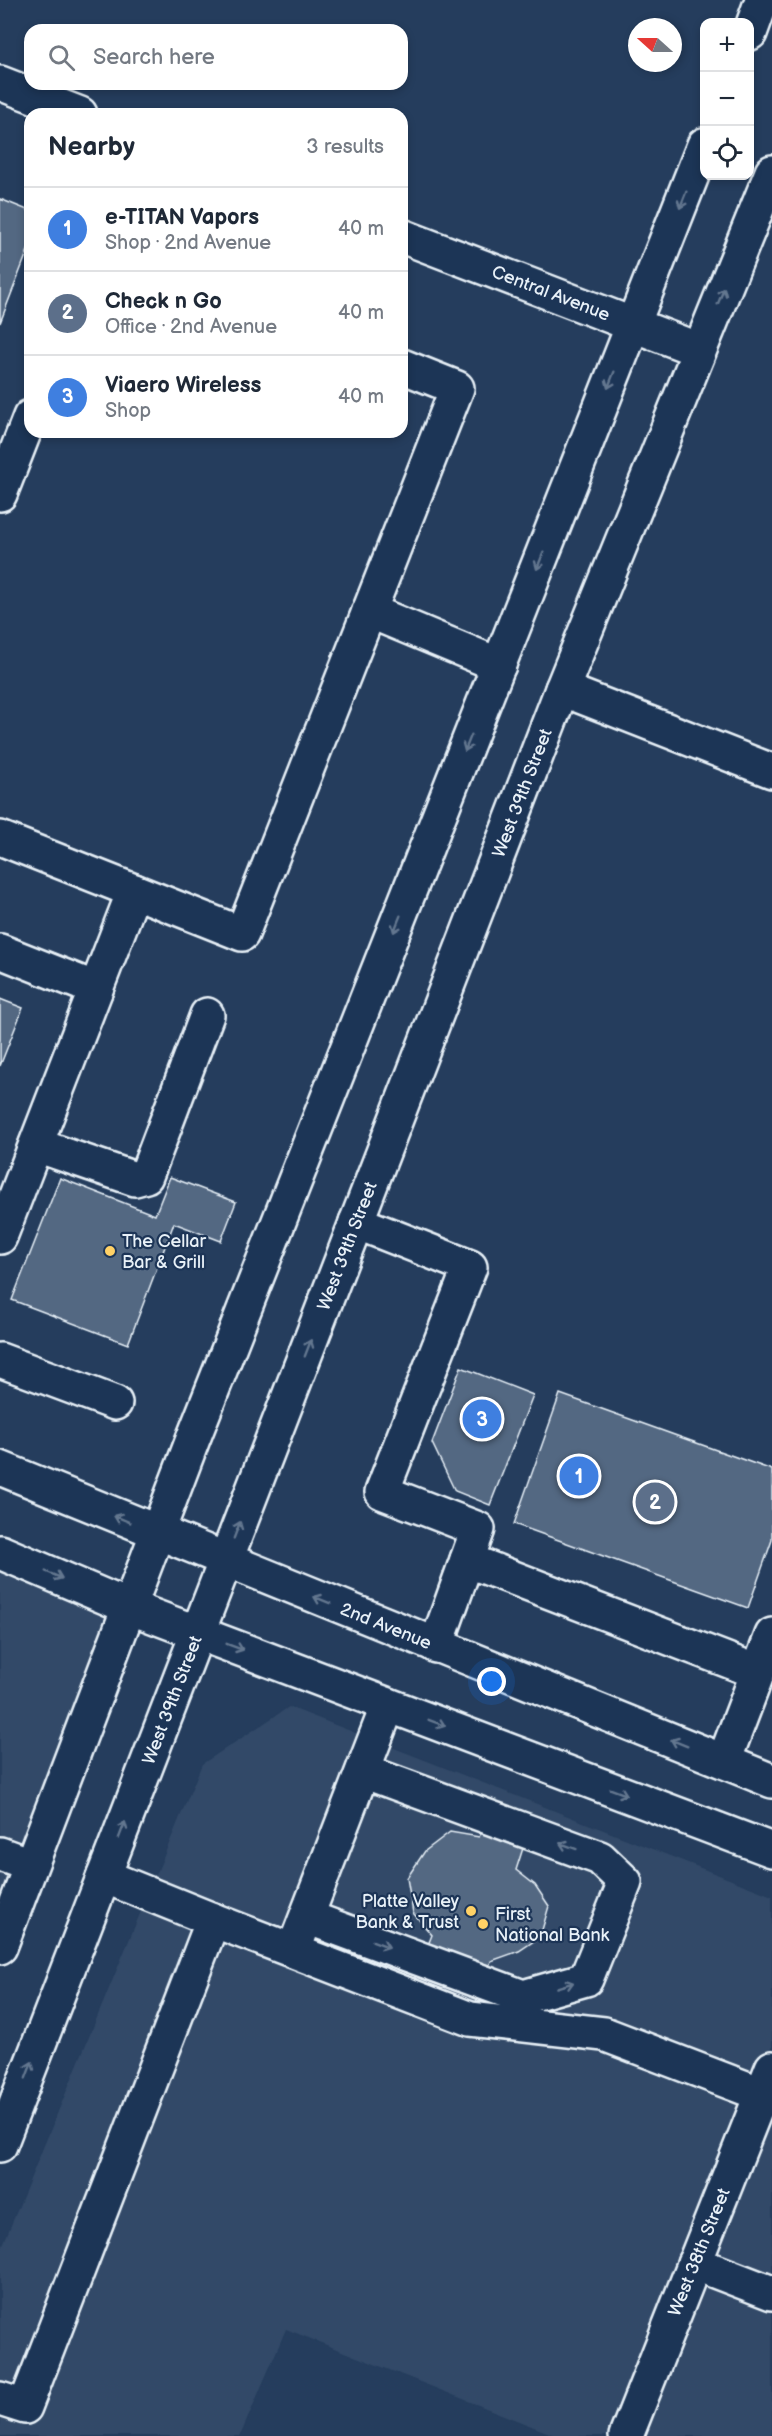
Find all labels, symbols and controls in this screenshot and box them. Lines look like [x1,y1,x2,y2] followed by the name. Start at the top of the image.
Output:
[628,18,682,72] north arrow
[700,18,754,180] map controls
[700,18,754,72] button: +
[24,24,408,90] search box
[45,41,78,74] icon: search
[93,44,215,71] text: Search here
[700,72,754,126] button: −
[700,126,754,180] button: locate
[48,132,135,163] text: Nearby
[306,135,384,159] text: 3 results
[677,190,688,209] one-way arrow
[105,204,259,231] text: e-TITAN Vapors
[63,217,72,241] text: 1
[338,217,384,241] text: 40 m
[105,231,271,255] text: Shop · 2nd Avenue
[489,261,613,326] street label: Central Avenue
[716,287,727,306] one-way arrow
[105,288,222,315] text: Check n Go
[62,301,73,325] text: 2
[338,301,384,325] text: 40 m
[105,315,277,339] text: Office · 2nd Avenue
[605,370,616,389] one-way arrow
[105,372,261,399] text: Viaero Wireless
[62,385,73,409] text: 3
[338,385,384,409] text: 40 m
[105,399,151,423] text: Shop
[534,551,545,570] one-way arrow
[488,725,557,861] street label: West 39th Street
[462,733,473,751] one-way arrow
[391,914,402,933] one-way arrow
[313,1178,382,1314] street label: West 39th Street
[122,1231,206,1273] place label: The Cellar Bar & Grill
[103,1244,117,1258] marker: The Cellar Bar & Grill
[303,1340,314,1358] one-way arrow
[462,1396,502,1442] pin: 3
[560,1454,598,1498] pin: 1
[636,1480,674,1524] pin: 2
[114,1513,132,1524] one-way arrow
[233,1522,244,1540] one-way arrow
[44,1570,62,1581] one-way arrow
[314,1594,332,1605] one-way arrow
[337,1599,435,1654] street label: 2nd Avenue
[138,1632,207,1768] street label: West 39th Street
[225,1642,244,1653] one-way arrow
[477,1667,506,1696] your location
[427,1719,446,1730] one-way arrow
[670,1737,689,1748] one-way arrow
[609,1788,628,1799] one-way arrow
[117,1821,128,1840] one-way arrow
[559,1840,578,1851] one-way arrow
[356,1891,460,1933] place label: Platte Valley Bank & Trust
[464,1904,478,1918] marker: Platte Valley Bank & Trust
[495,1904,610,1946] place label: First National Bank
[476,1917,490,1931] marker: First National Bank
[371,1940,390,1951] one-way arrow
[555,1979,574,1990] one-way arrow
[24,2062,35,2080] one-way arrow
[664,2185,735,2319] street label: West 38th Street

